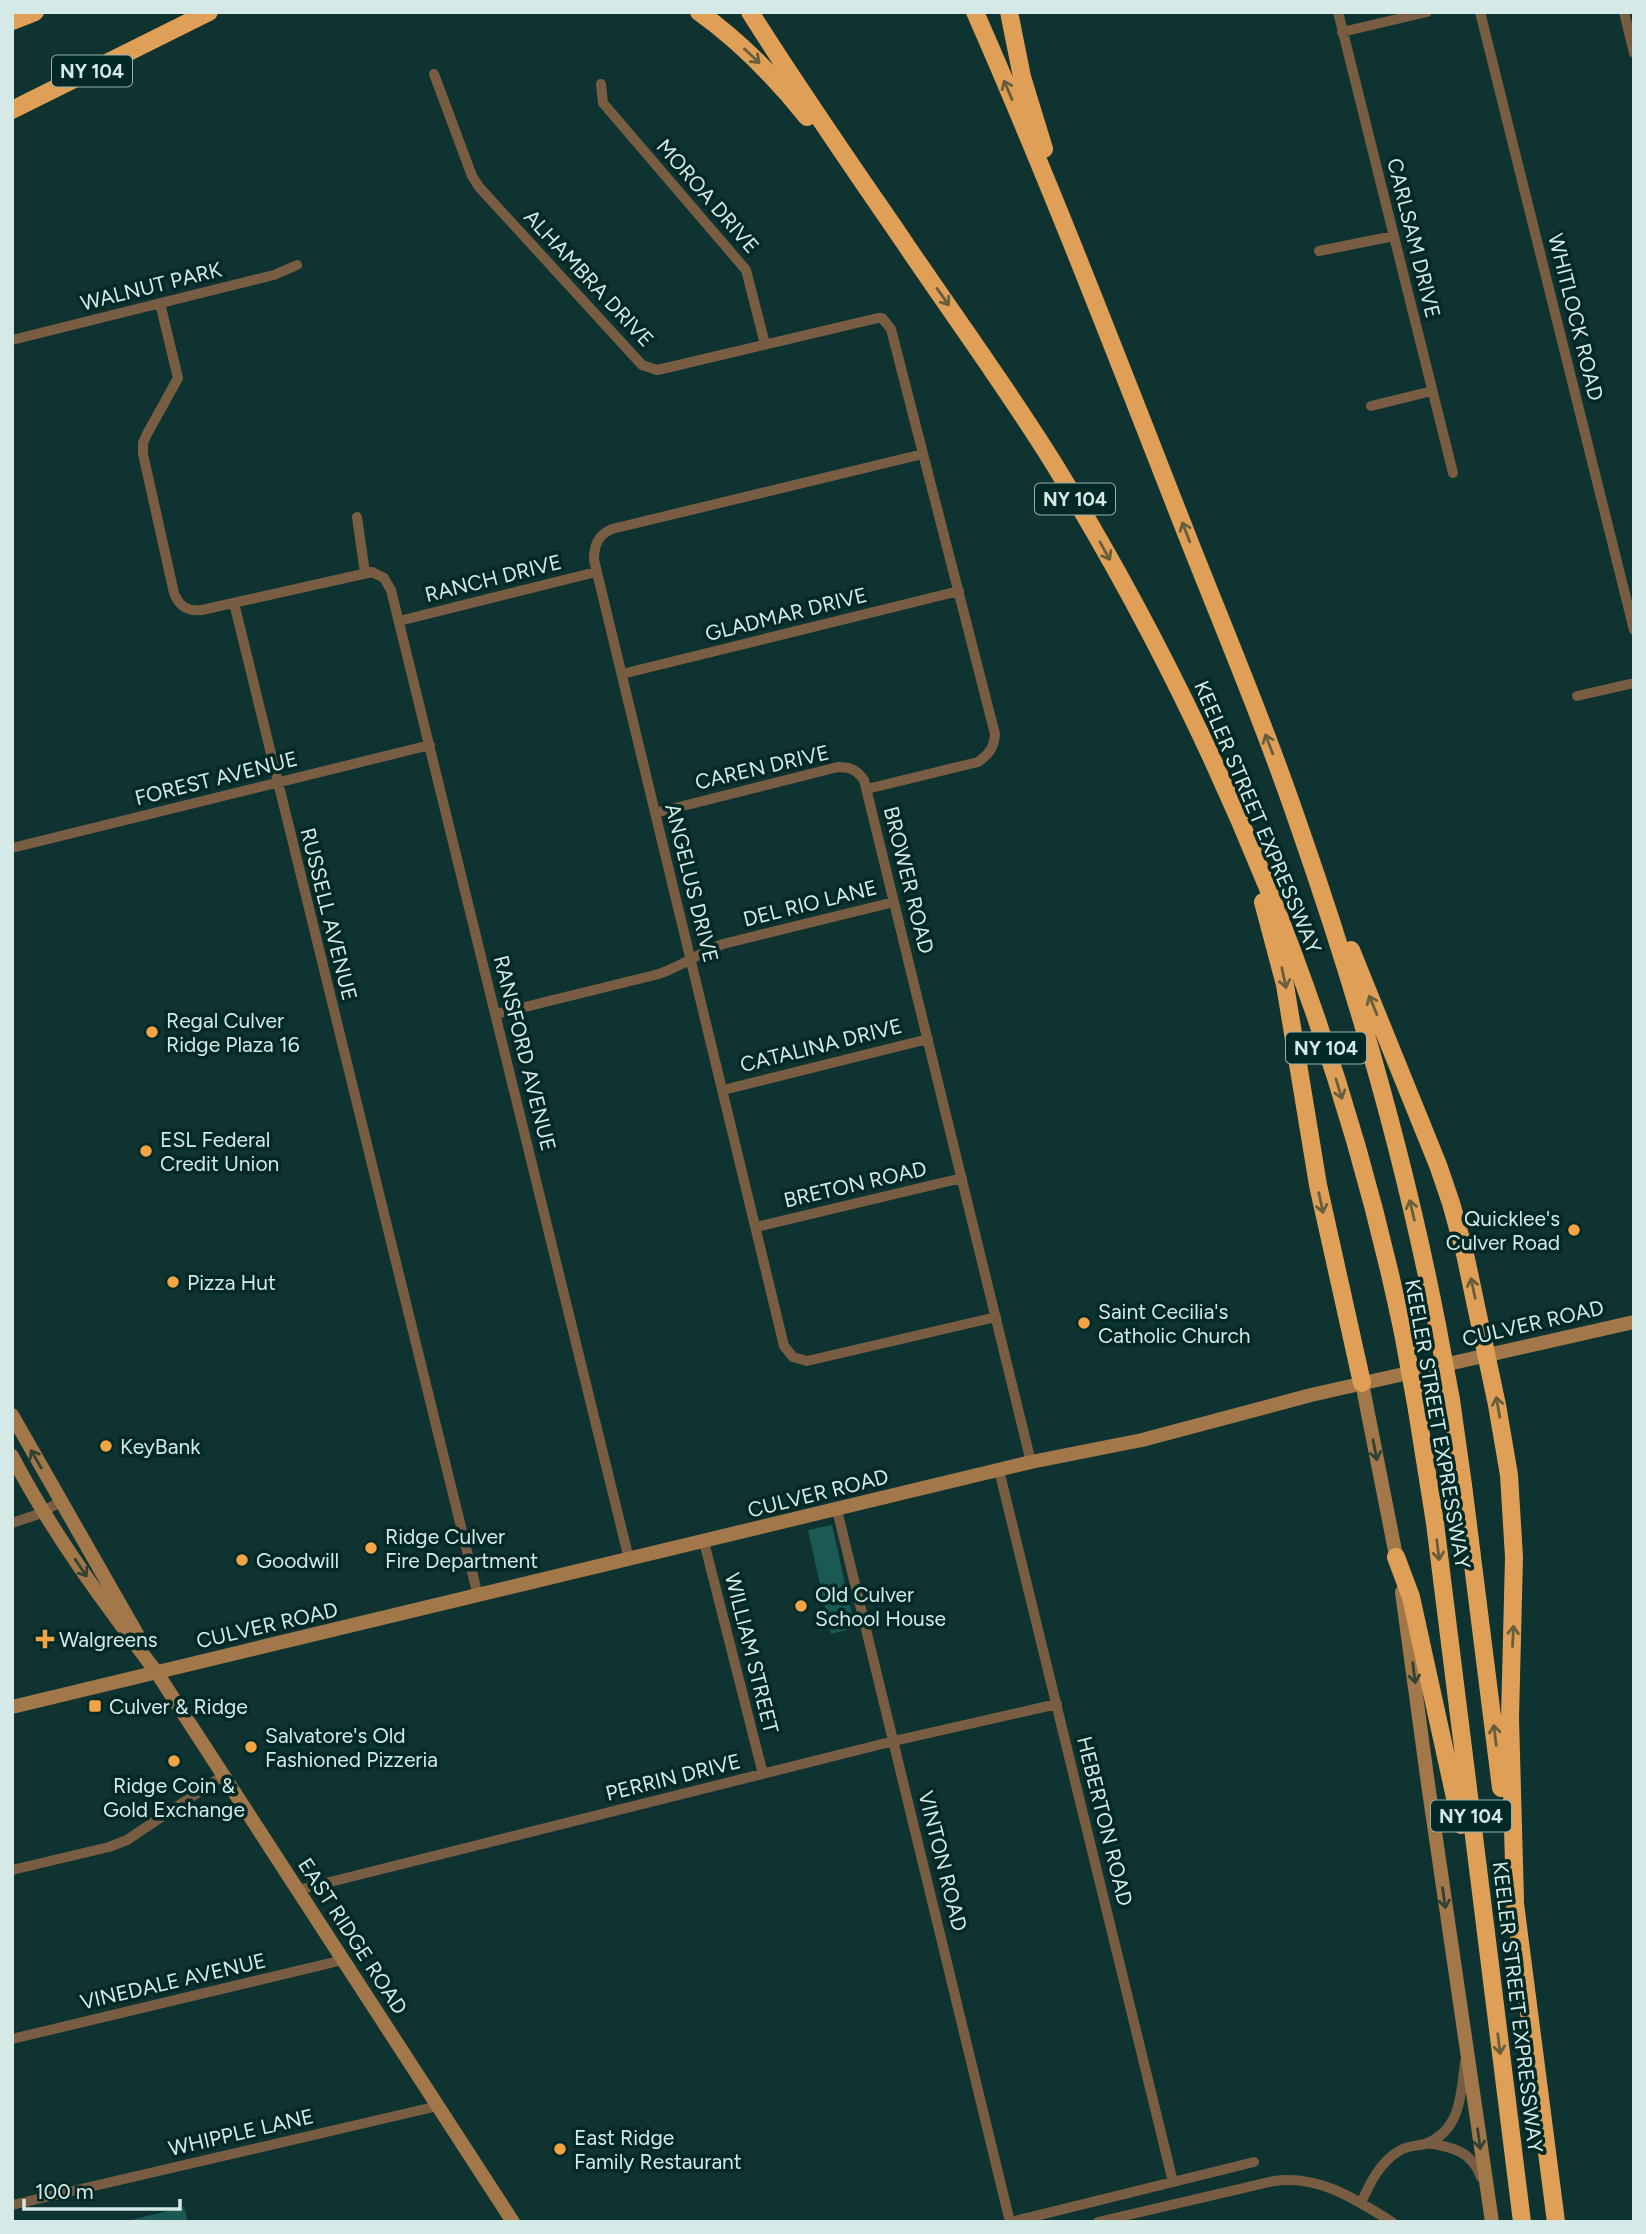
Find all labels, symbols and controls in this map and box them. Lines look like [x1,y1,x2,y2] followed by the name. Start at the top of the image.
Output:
[743,47,760,64] one-way arrow
[52,55,132,86] road number: NY 104
[1001,80,1014,102] one-way arrow
[652,134,764,258] street label: MOROA DRIVE
[1382,156,1446,320] street label: CARLSAM DRIVE
[519,204,659,352] street label: ALHAMBRA DRIVE
[1543,231,1609,403] street label: WHITLOCK ROAD
[78,256,224,316] street label: WALNUT PARK
[936,287,950,306] one-way arrow
[1035,484,1115,514] road number: NY 104
[1178,522,1191,543] one-way arrow
[1098,540,1112,560] one-way arrow
[422,549,564,607] street label: RANCH DRIVE
[702,582,870,646] street label: GLADMAR DRIVE
[1189,677,1327,957] street label: KEELER STREET EXPRESSWAY
[1261,734,1274,755] one-way arrow
[693,739,831,795] street label: CAREN DRIVE
[132,746,300,810] street label: FOREST AVENUE
[660,801,724,965] street label: ANGELUS DRIVE
[879,804,939,956] street label: BROWER ROAD
[295,825,363,1003] street label: RUSSELL AVENUE
[740,874,880,932] street label: DEL RIO LANE
[489,953,561,1153] street label: RANSFORD AVENUE
[1277,966,1291,989] one-way arrow
[1365,994,1378,1016] one-way arrow
[166,1008,300,1057] place label: Regal Culver Ridge Plaza 16
[737,1013,905,1077] street label: CATALINA DRIVE
[144,1024,160,1040] marker: Regal Culver Ridge Plaza 16
[1286,1032,1366,1064] road number: NY 104
[1334,1077,1346,1099] one-way arrow
[160,1127,279,1176] place label: ESL Federal Credit Union
[138,1143,154,1159] marker: ESL Federal Credit Union
[781,1155,929,1213] street label: BRETON ROAD
[1315,1191,1329,1214] one-way arrow
[1405,1199,1419,1222] one-way arrow
[1446,1206,1560,1255] place label: Quicklee's Culver Road
[1566,1222,1582,1238] marker: Quicklee's Culver Road
[187,1270,276,1295] place label: Pizza Hut
[165,1274,181,1290] marker: Pizza Hut
[1400,1277,1476,1571] street label: KEELER STREET EXPRESSWAY
[1465,1277,1479,1300] one-way arrow
[1460,1295,1606,1351] street label: CULVER ROAD
[1098,1299,1250,1348] place label: Saint Cecilia's Catholic Church
[1076,1315,1092,1331] marker: Saint Cecilia's Catholic Church
[1490,1396,1504,1419] one-way arrow
[120,1434,201,1459] place label: KeyBank
[98,1438,114,1454] marker: KeyBank
[1369,1438,1383,1461] one-way arrow
[29,1449,43,1469] one-way arrow
[745,1463,891,1523] street label: CULVER ROAD
[385,1524,538,1573] place label: Ridge Culver Fire Department
[1432,1539,1445,1561] one-way arrow
[363,1540,379,1556] marker: Ridge Culver Fire Department
[256,1548,339,1573] place label: Goodwill
[234,1552,250,1568] marker: Goodwill
[74,1558,88,1577] one-way arrow
[720,1570,784,1736] street label: WILLIAM STREET
[815,1582,946,1631] place label: Old Culver School House
[194,1597,340,1653] street label: CULVER ROAD
[793,1598,809,1614] marker: Old Culver School House
[1506,1625,1519,1648] one-way arrow
[59,1627,158,1652] place label: Walgreens
[37,1631,53,1647] marker: Walgreens
[1407,1661,1420,1684] one-way arrow
[109,1694,248,1719] place label: Culver & Ridge
[87,1698,103,1714] marker: Culver & Ridge
[265,1723,438,1772] place label: Salvatore's Old Fashioned Pizzeria
[1488,1725,1501,1747] one-way arrow
[1072,1734,1138,1908] street label: HEBERTON ROAD
[243,1739,259,1755] marker: Salvatore's Old Fashioned Pizzeria
[603,1748,743,1806] street label: PERRIN DRIVE
[166,1753,182,1769] marker: Ridge Coin & Gold Exchange
[103,1773,245,1822] place label: Ridge Coin & Gold Exchange
[913,1788,973,1934] street label: VINTON ROAD
[1431,1800,1511,1832] road number: NY 104
[293,1853,413,2019] street label: EAST RIDGE ROAD
[1488,1860,1548,2155] street label: KEELER STREET EXPRESSWAY
[1438,1887,1451,1909] one-way arrow
[78,1947,268,2015] street label: VINEDALE AVENUE
[1492,2032,1505,2055] one-way arrow
[166,2103,316,2161] street label: WHIPPLE LANE
[574,2125,742,2174] place label: East Ridge Family Restaurant
[1473,2128,1486,2150] one-way arrow
[552,2141,568,2157] marker: East Ridge Family Restaurant
[24,2168,180,2212] scale bar
[35,2179,94,2204] text: 100 m

